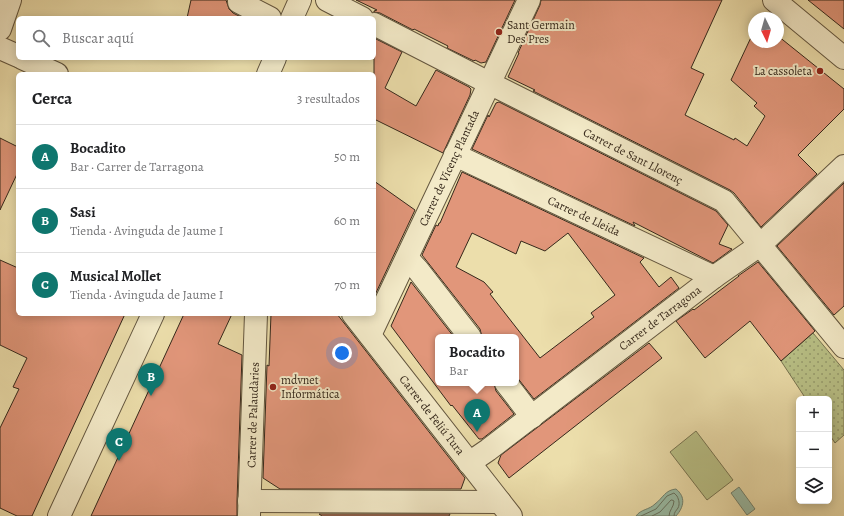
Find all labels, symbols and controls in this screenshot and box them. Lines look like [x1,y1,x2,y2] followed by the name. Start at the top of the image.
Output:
[748,12,784,48] north arrow
[16,16,376,60] search box
[507,17,575,47] place label: Sant Germain Des Pres
[30,27,52,49] icon: search
[494,27,504,37] marker: Sant Germain Des Pres
[62,28,134,48] text: Buscar aquí
[754,63,812,79] place label: La cassoleta
[815,66,825,76] marker: La cassoleta
[32,87,72,110] text: Cerca
[297,90,360,107] text: 3 resultados
[415,107,483,229] street label: Carrer de Vicenç Plantada
[580,124,686,188] street label: Carrer de Sant Llorenç
[70,138,126,158] text: Bocadito
[41,148,49,165] text: A
[334,148,360,165] text: 50 m
[70,158,204,175] text: Bar · Carrer de Tarragona
[545,192,623,240] street label: Carrer de Lleida
[70,202,96,222] text: Sasi
[41,212,49,229] text: B
[334,212,360,229] text: 60 m
[70,222,223,239] text: Tienda · Avinguda de Jaume I
[70,266,161,286] text: Musical Mollet
[41,276,49,293] text: C
[334,276,360,293] text: 70 m
[616,282,705,354] street label: Carrer de Tarragona
[70,286,223,303] text: Tienda · Avinguda de Jaume I
[435,334,519,386] popup
[449,342,505,362] text: Bocadito
[332,343,352,363] your location
[243,362,263,468] street label: Carrer de Palaudàries
[449,362,468,379] text: Bar
[138,363,164,396] pin: B
[281,372,340,402] place label: mdvnet Informática
[396,372,469,459] street label: Carrer de Feliú Tura
[268,382,278,392] marker: mdvnet Informática
[796,396,832,504] map controls
[796,396,832,432] button: +
[464,399,490,432] pin: A
[106,428,132,461] pin: C
[796,432,832,468] button: −
[796,468,832,504] button: layers

